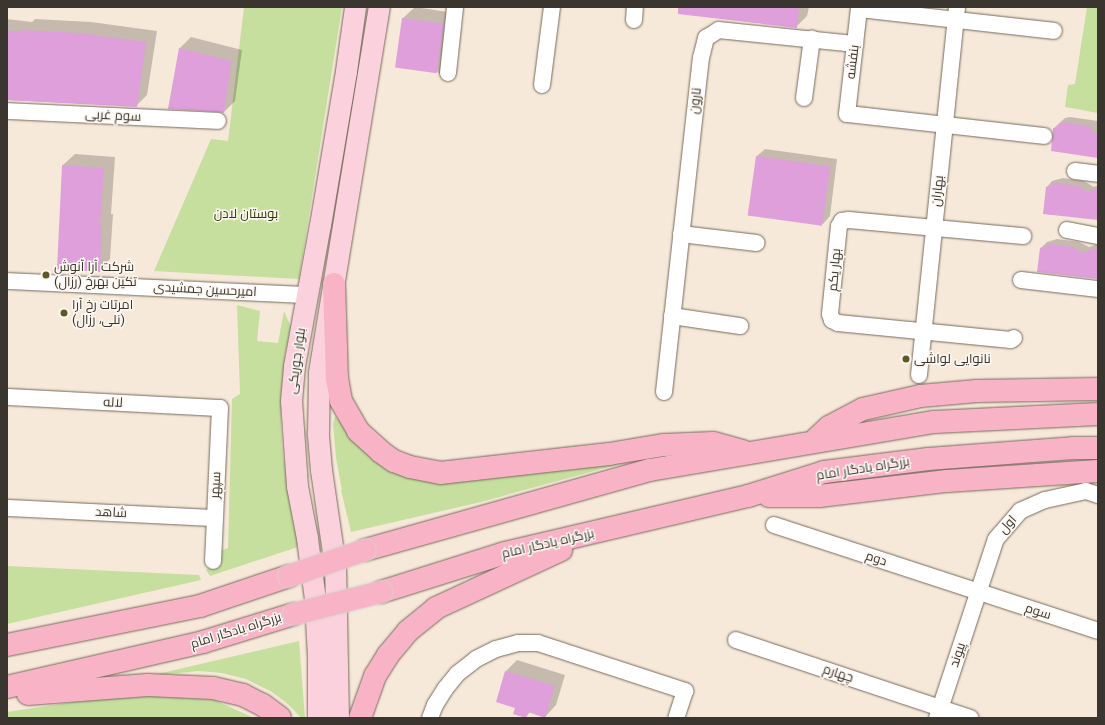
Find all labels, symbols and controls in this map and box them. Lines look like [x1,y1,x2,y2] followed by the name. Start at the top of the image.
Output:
[843,44,863,80] street label: بنفشه
[687,87,705,115] street label: نارون
[85,107,141,125] street label: سوم غربی
[929,175,947,207] street label: بهاران
[214,206,278,222] park label: بوستان لادن
[825,248,845,292] street label: بهار یکم
[54,260,137,291] place label: شرکت آرا آنوش تکین بهرخ (رزال)
[41,270,51,280] marker: شرکت آرا آنوش تکین بهرخ (رزال)
[153,279,257,301] street label: امیرحسین جمشیدی
[72,298,133,329] place label: امرتات رخ آرا (نلی، رزال)
[59,308,69,318] marker: امرتات رخ آرا (نلی، رزال)
[285,327,309,395] street label: بلوار جوریکی
[914,351,991,367] place label: نانوایی لواشی
[901,354,911,364] marker: نانوایی لواشی
[103,395,123,411] street label: لاله
[815,454,911,484] street label: بزرگراه یادگار امام
[208,471,224,499] street label: سپهر
[95,504,127,522] street label: شاهد
[996,513,1020,537] street label: اول
[500,526,596,562] street label: بزرگراه یادگار امام
[863,548,889,570] street label: دوم
[1023,601,1053,623] street label: سوم
[189,610,283,652] street label: بزرگراه یادگار امام
[947,641,969,669] street label: پیوند
[821,662,855,686] street label: چهارم

